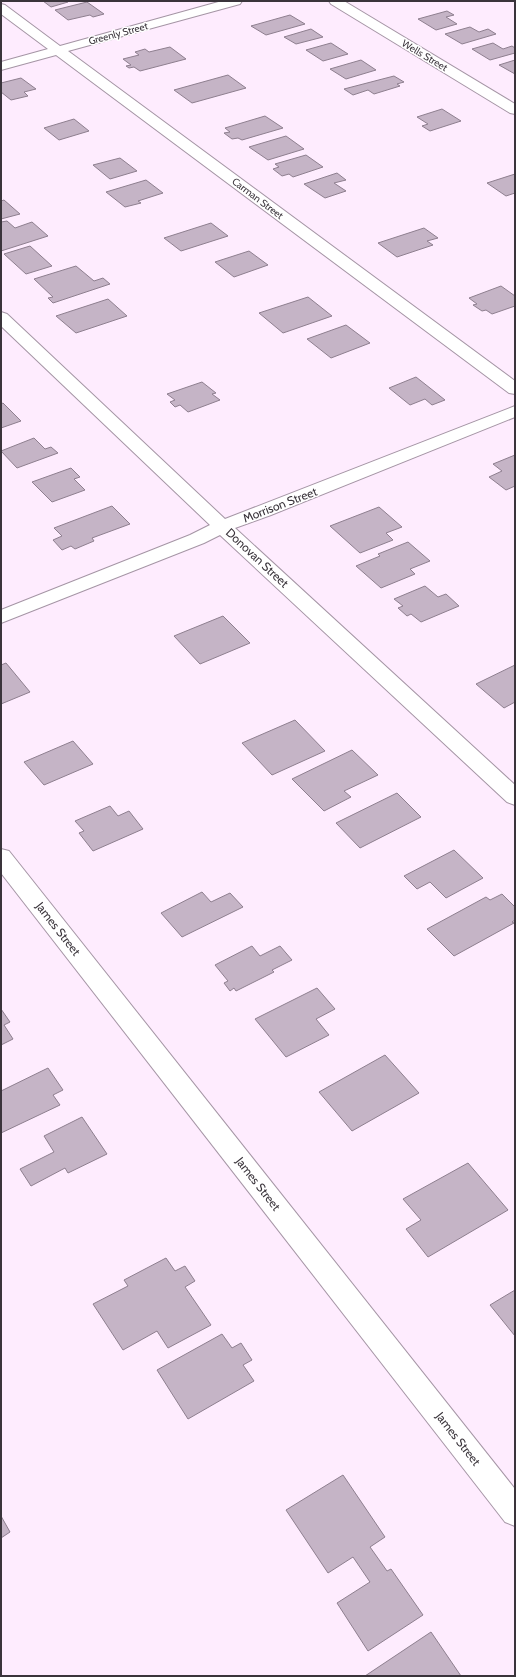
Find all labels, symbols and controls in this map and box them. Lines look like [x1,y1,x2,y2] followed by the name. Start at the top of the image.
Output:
[87,19,150,48] street label: Greenly Street
[400,37,450,74] street label: Wells Street
[229,175,287,222] street label: Carman Street
[241,484,319,526] street label: Morrison Street
[223,525,292,591] street label: Donovan Street
[32,898,84,958] street label: James Street
[232,1153,284,1213] street label: James Street
[432,1408,484,1468] street label: James Street

